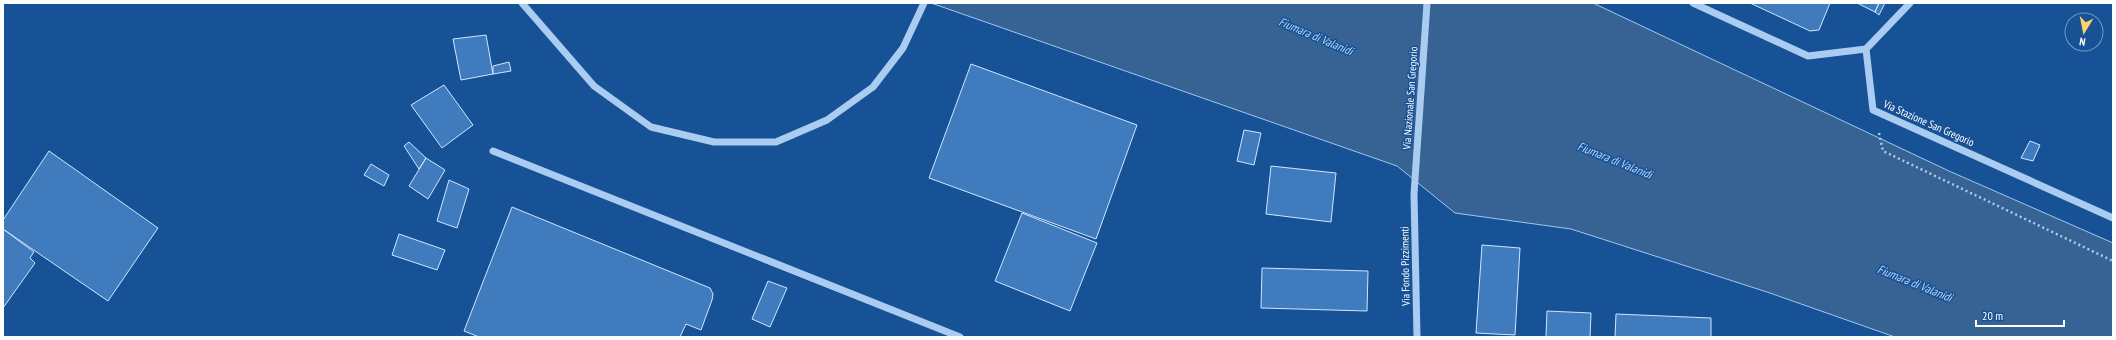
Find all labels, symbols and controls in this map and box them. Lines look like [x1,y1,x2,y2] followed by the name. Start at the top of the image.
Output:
[2064,12,2104,52] north arrow
[1277,14,1357,59] water label: Fiumara di Valanidi
[2078,34,2086,49] text: N
[1399,46,1421,151] street label: Via Nazionale San Gregorio
[1880,96,1977,149] street label: Via Stazione San Gregorio
[1575,138,1656,182] water label: Fiumara di Valanidi
[1397,226,1413,307] street label: Via Fondo Pizzimenti
[1875,261,1956,305] water label: Fiumara di Valanidi
[1976,302,2064,328] scale bar
[1982,308,2003,323] text: 20 m

